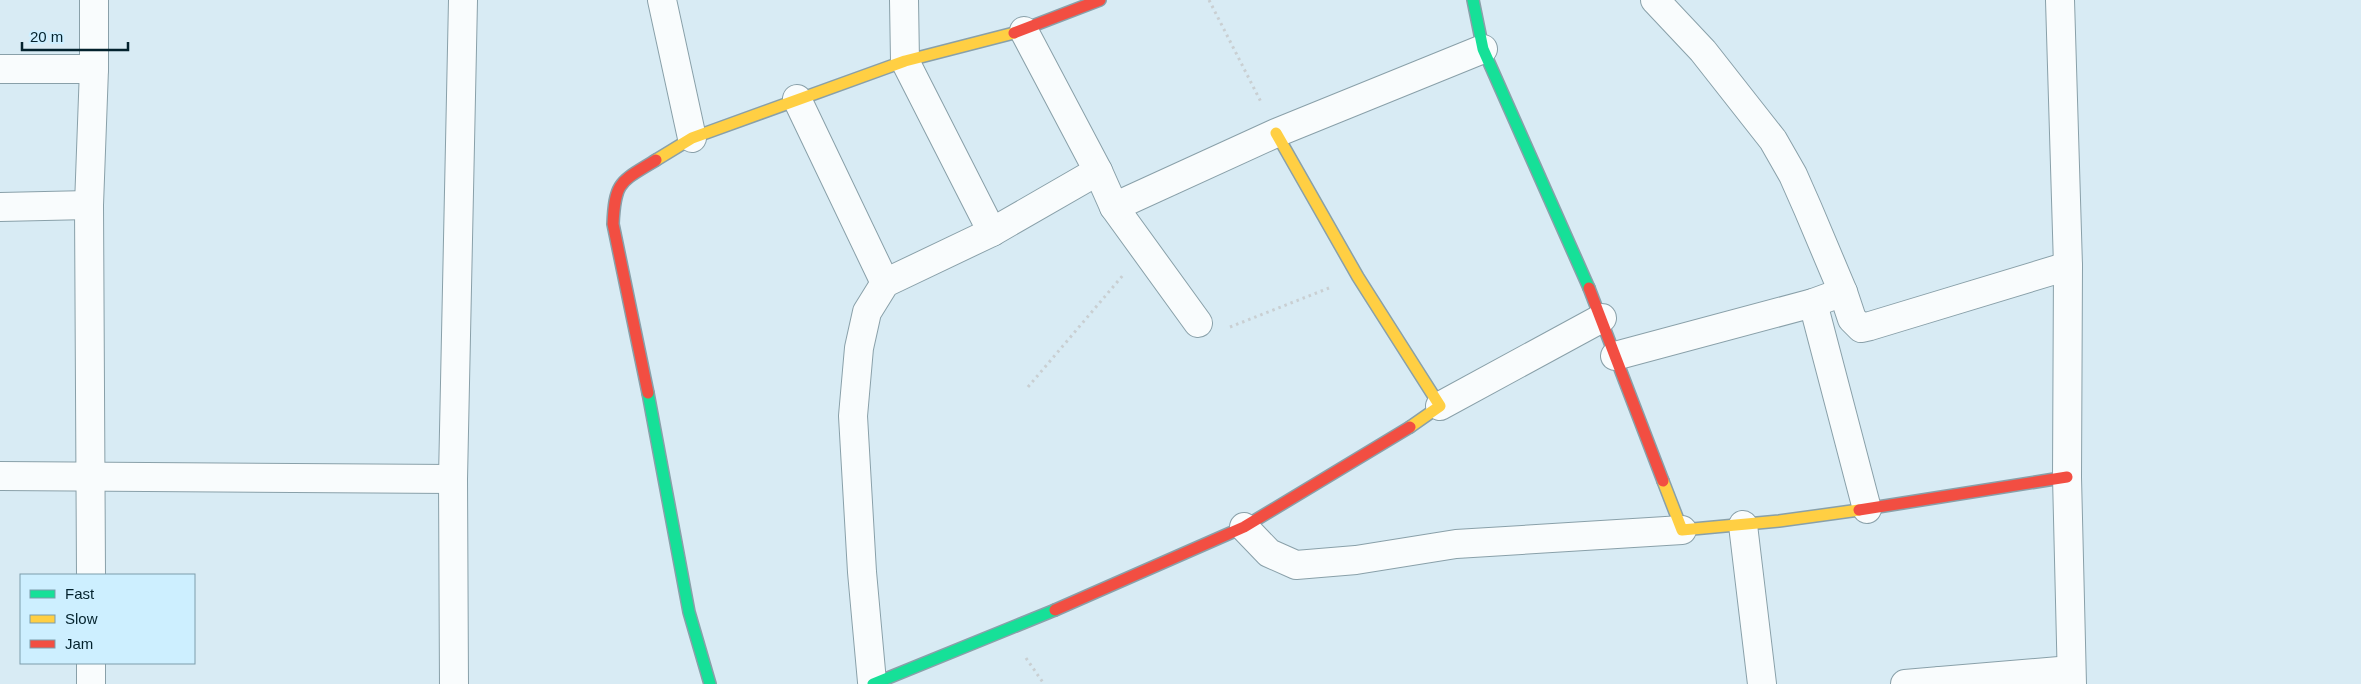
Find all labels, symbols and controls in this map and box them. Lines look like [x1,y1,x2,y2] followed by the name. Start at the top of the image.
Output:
[22,20,129,52] scale bar
[30,28,63,45] text: 20 m
[20,574,195,664] legend
[65,585,95,602] text: Fast
[65,610,98,627] text: Slow
[65,635,93,652] text: Jam

